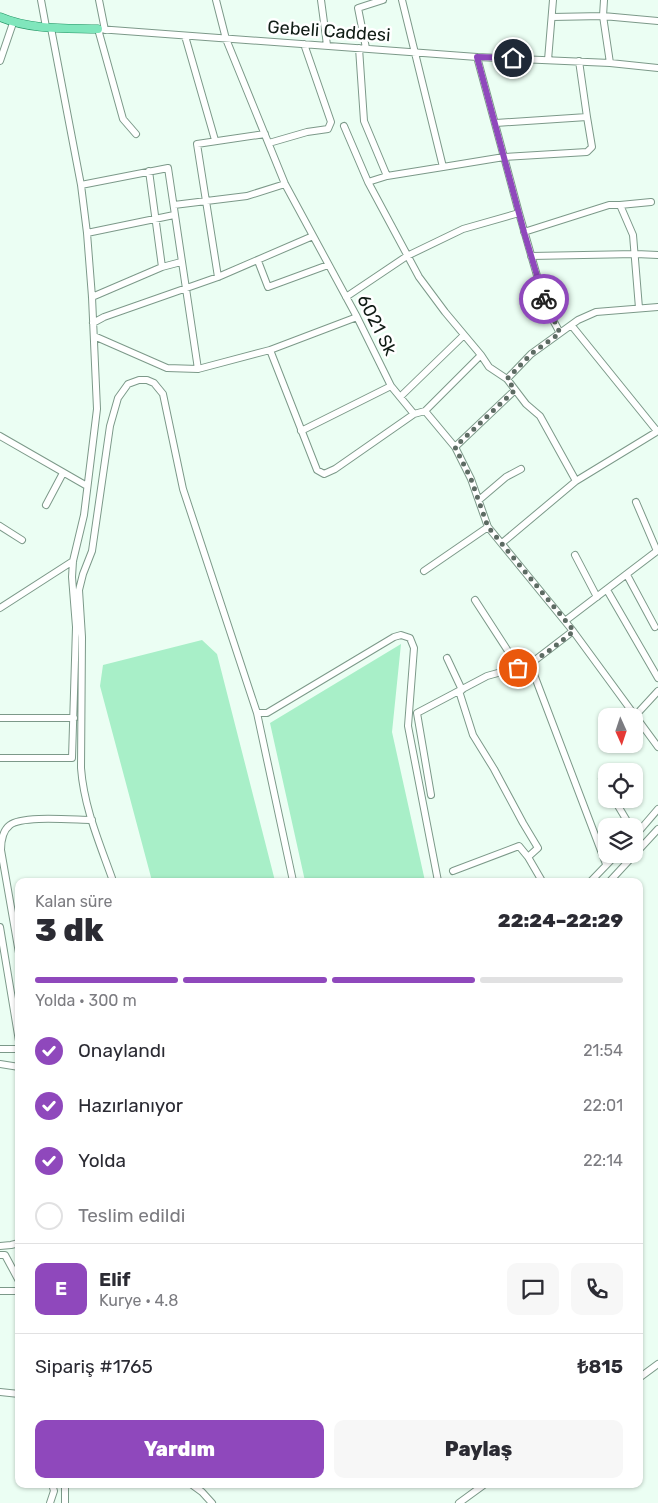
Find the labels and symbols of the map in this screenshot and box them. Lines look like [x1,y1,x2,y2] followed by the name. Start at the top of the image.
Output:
[267,16,391,46] street label: Gebeli Caddesi
[492,37,534,79] pin
[519,274,569,324] courier
[352,291,402,360] street label: 6021 Sk
[497,647,539,689] pin
[598,708,642,752] north arrow

